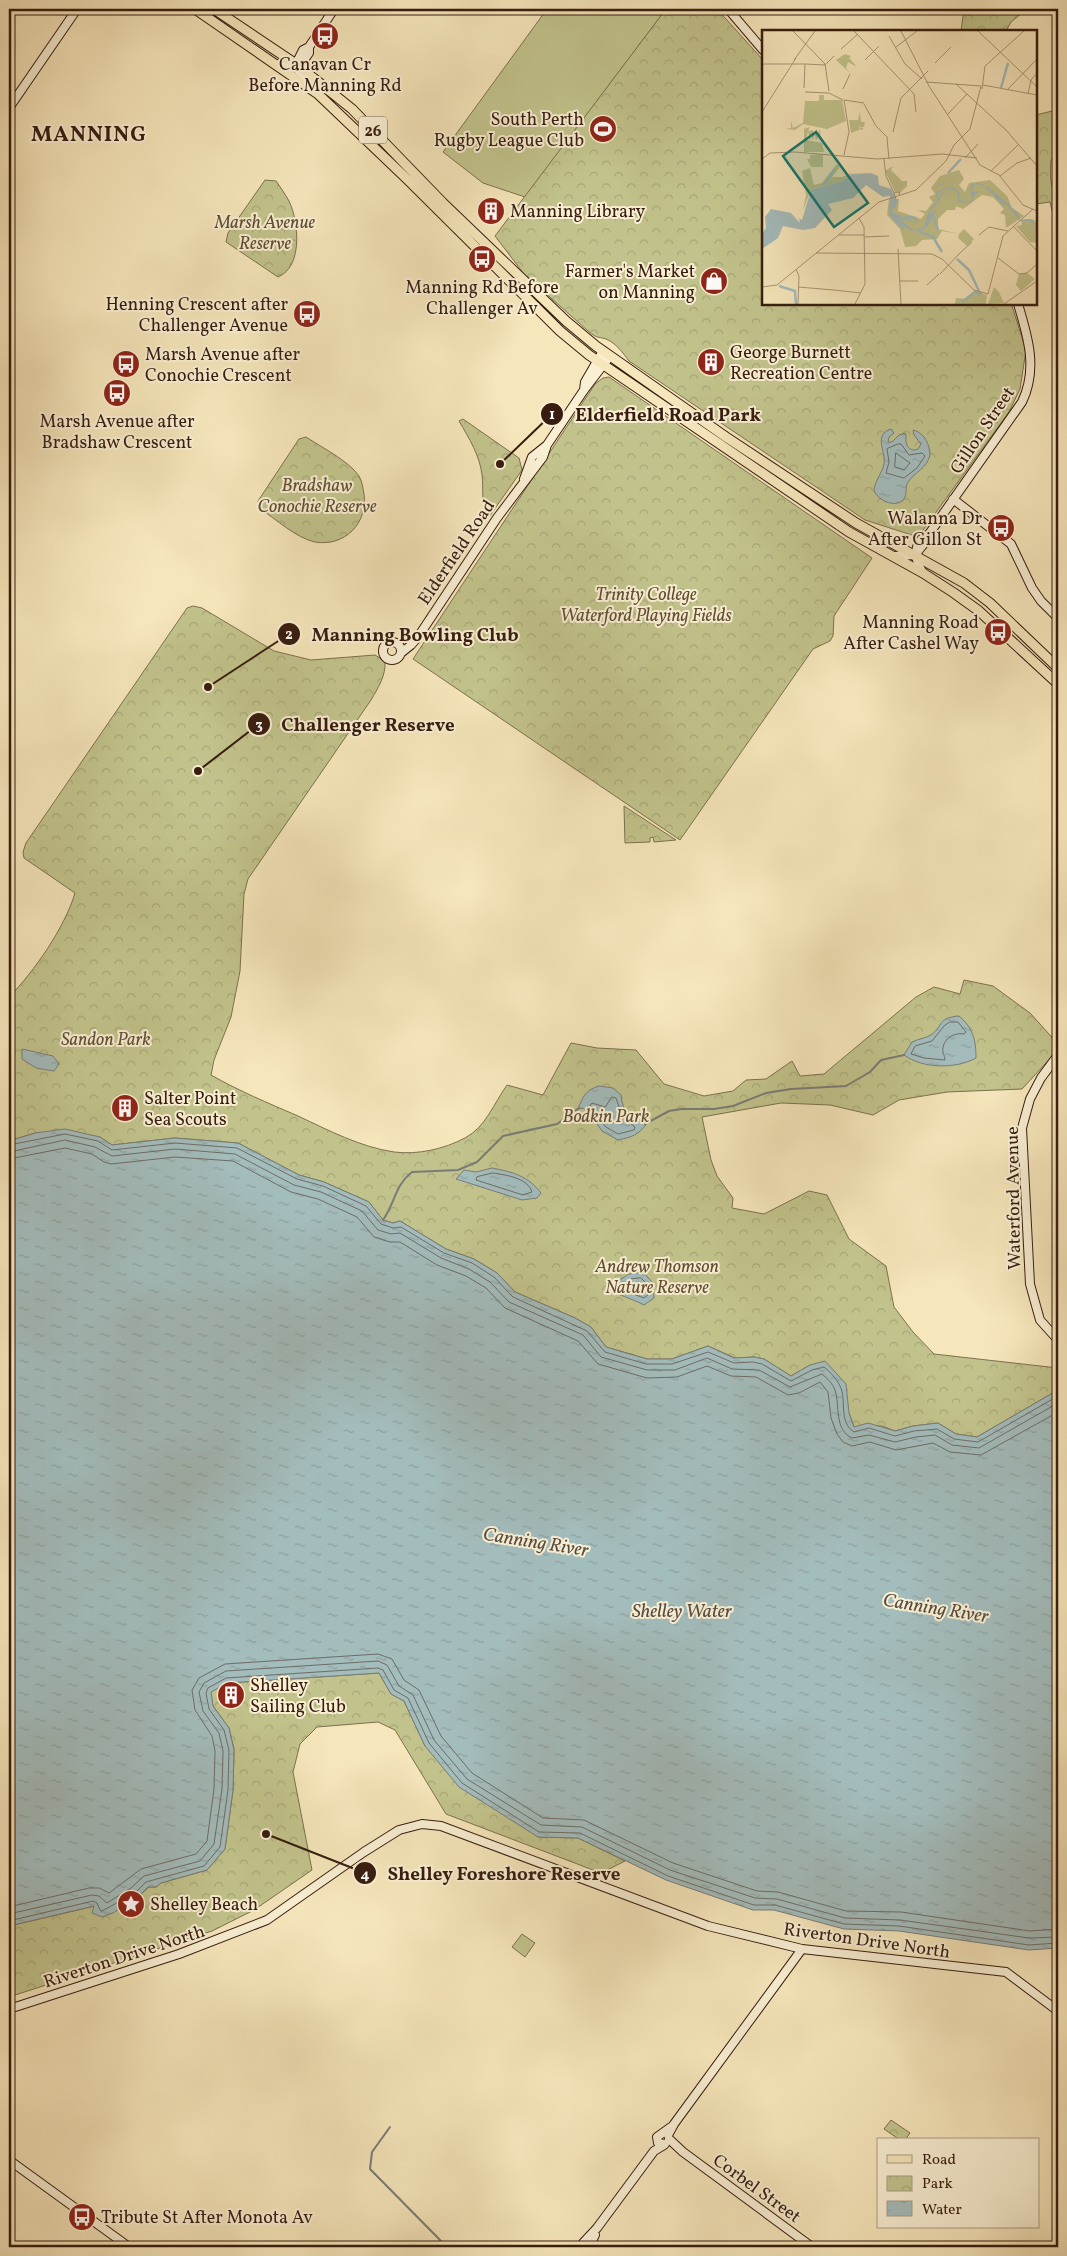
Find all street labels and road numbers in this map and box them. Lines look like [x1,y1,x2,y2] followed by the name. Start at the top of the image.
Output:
[359,116,387,144] road number: 26
[945,382,1022,479] street label: Gillon Street
[413,495,502,610] street label: Elderfield Road
[1001,1126,1028,1270] street label: Waterford Avenue
[782,1917,952,1966] street label: Riverton Drive North
[41,1919,209,1995] street label: Riverton Drive North
[707,2149,805,2230] street label: Corbel Street

